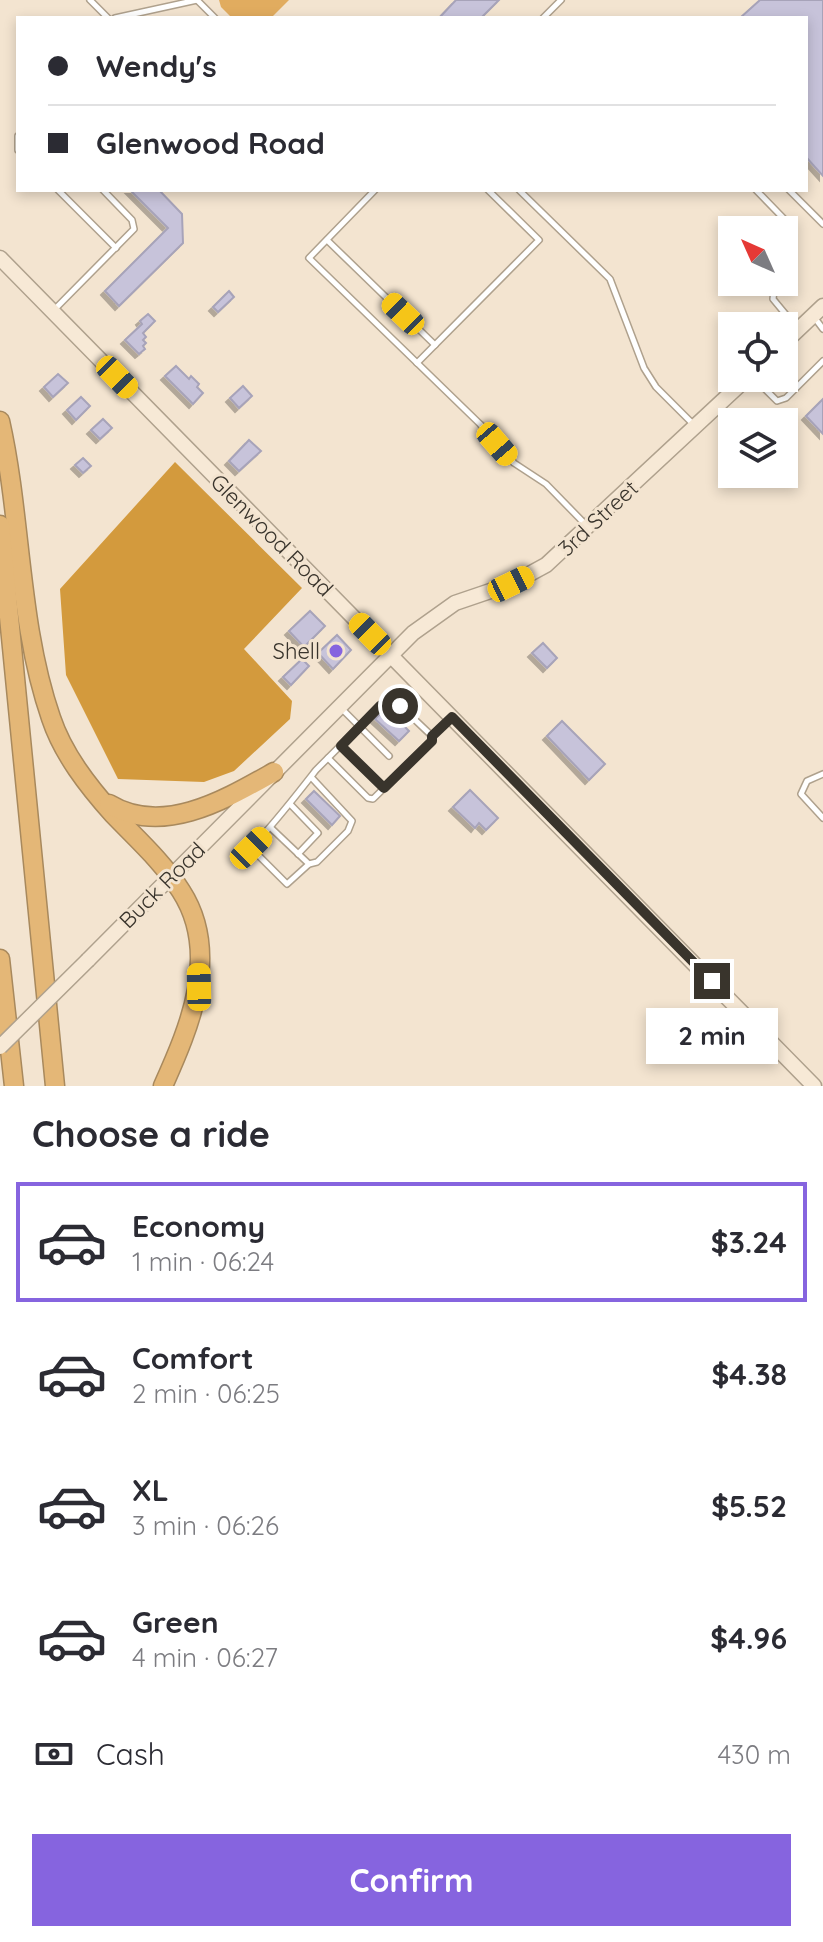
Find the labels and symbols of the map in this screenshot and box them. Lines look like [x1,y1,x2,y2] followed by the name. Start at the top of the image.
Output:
[718,216,798,296] north arrow
[377,289,429,339] car
[92,351,142,403] car
[472,418,522,470] car
[205,468,339,602] street label: Glenwood Road
[552,474,644,562] street label: 3rd Street
[484,563,538,605] car
[345,609,395,659] car
[273,637,320,665] place label: Shell
[327,642,345,660] marker: Shell
[382,688,418,724] route start
[226,823,276,873] car
[113,836,211,934] street label: Buck Road
[187,963,211,1011] car
[694,963,730,999] route end
[646,1009,778,1065] callout: 2 min

